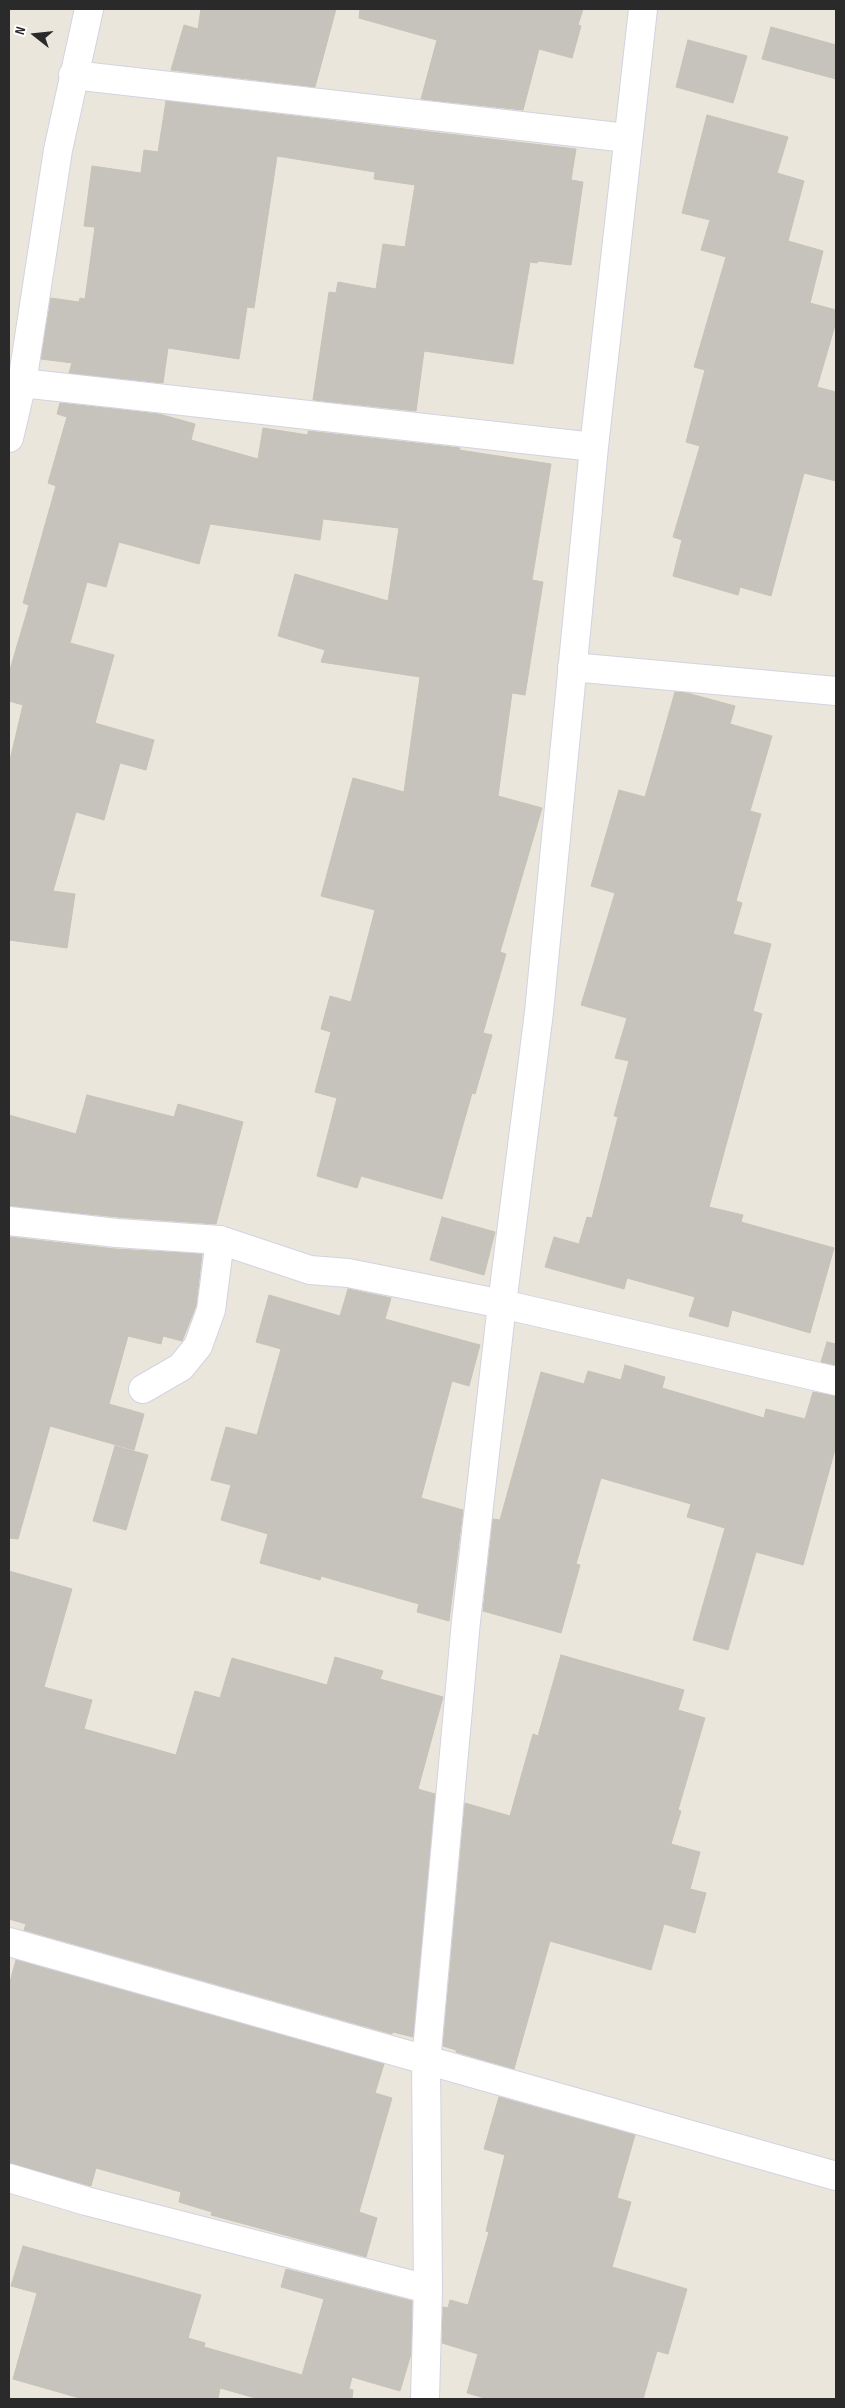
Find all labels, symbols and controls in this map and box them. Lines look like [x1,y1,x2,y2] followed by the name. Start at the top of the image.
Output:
[10,10,60,60] north arrow
[11,25,29,37] text: N

